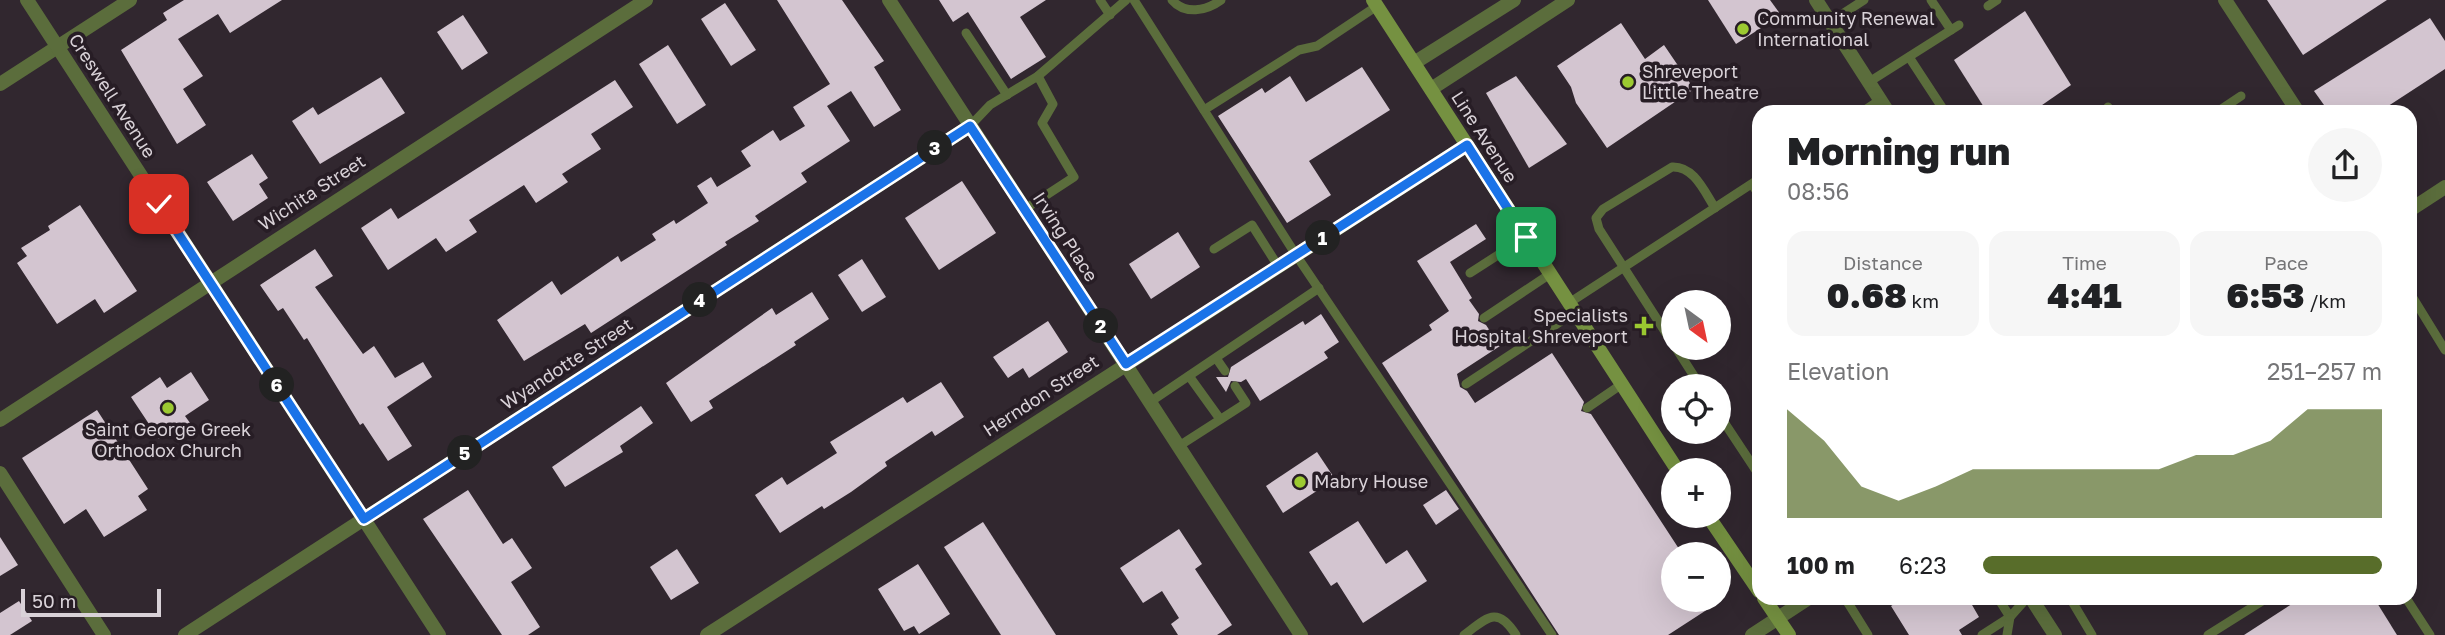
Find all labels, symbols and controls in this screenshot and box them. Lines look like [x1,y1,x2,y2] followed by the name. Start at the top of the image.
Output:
[1757,7,1935,50] place label: Community Renewal International
[1735,21,1751,37] marker: Community Renewal International
[65,29,161,162] street label: Creswell Avenue
[1642,60,1759,103] place label: Shreveport Little Theatre
[1620,74,1636,90] marker: Shreveport Little Theatre
[1447,87,1523,186] street label: Line Avenue
[1787,128,2010,173] text: Morning run
[2308,128,2382,202] button: share
[918,130,953,166] pin: 3
[929,136,940,159] text: 3
[254,149,369,235] street label: Wichita Street
[129,174,189,234] pin
[1787,177,1849,205] text: 08:56
[140,185,178,223] icon: check
[1029,187,1103,286] street label: Irving Place
[1496,207,1556,267] pin
[1507,218,1545,256] icon: arrive
[1306,220,1340,256] pin: 1
[1318,226,1327,249] text: 1
[1843,251,1923,274] text: Distance
[2062,251,2107,274] text: Time
[2264,251,2308,274] text: Pace
[1827,274,1907,316] text: 0.68
[2047,274,2122,316] text: 4:41
[2226,274,2305,316] text: 6:53
[682,282,718,318] pin: 4
[694,288,705,311] text: 4
[1907,289,1939,312] text: km
[2305,289,2346,312] text: /km
[1661,290,1731,360] north arrow
[1661,290,1731,612] map controls
[1454,304,1628,347] place label: Specialists Hospital Shreveport
[1084,308,1118,344] pin: 2
[497,312,636,414] street label: Wyandotte Street
[1095,314,1106,337] text: 2
[1634,316,1654,336] marker: Specialists Hospital Shreveport
[979,350,1102,441] street label: Herndon Street
[1787,357,1889,385] text: Elevation
[2267,357,2382,385] text: 251–257 m
[260,368,294,402] pin: 6
[270,373,283,396] text: 6
[1661,374,1731,444] button: locate
[160,400,176,416] marker: Saint George Greek Orthodox Church
[85,418,251,461] place label: Saint George Greek Orthodox Church
[448,435,482,470] pin: 5
[459,441,470,464] text: 5
[1661,458,1731,528] button: +
[1314,470,1428,492] place label: Mabry House
[1292,474,1308,490] marker: Mabry House
[1661,542,1731,612] button: −
[1787,551,1855,579] text: 100 m
[1899,551,1947,579] text: 6:23
[21,586,161,618] scale bar
[32,589,76,612] text: 50 m

